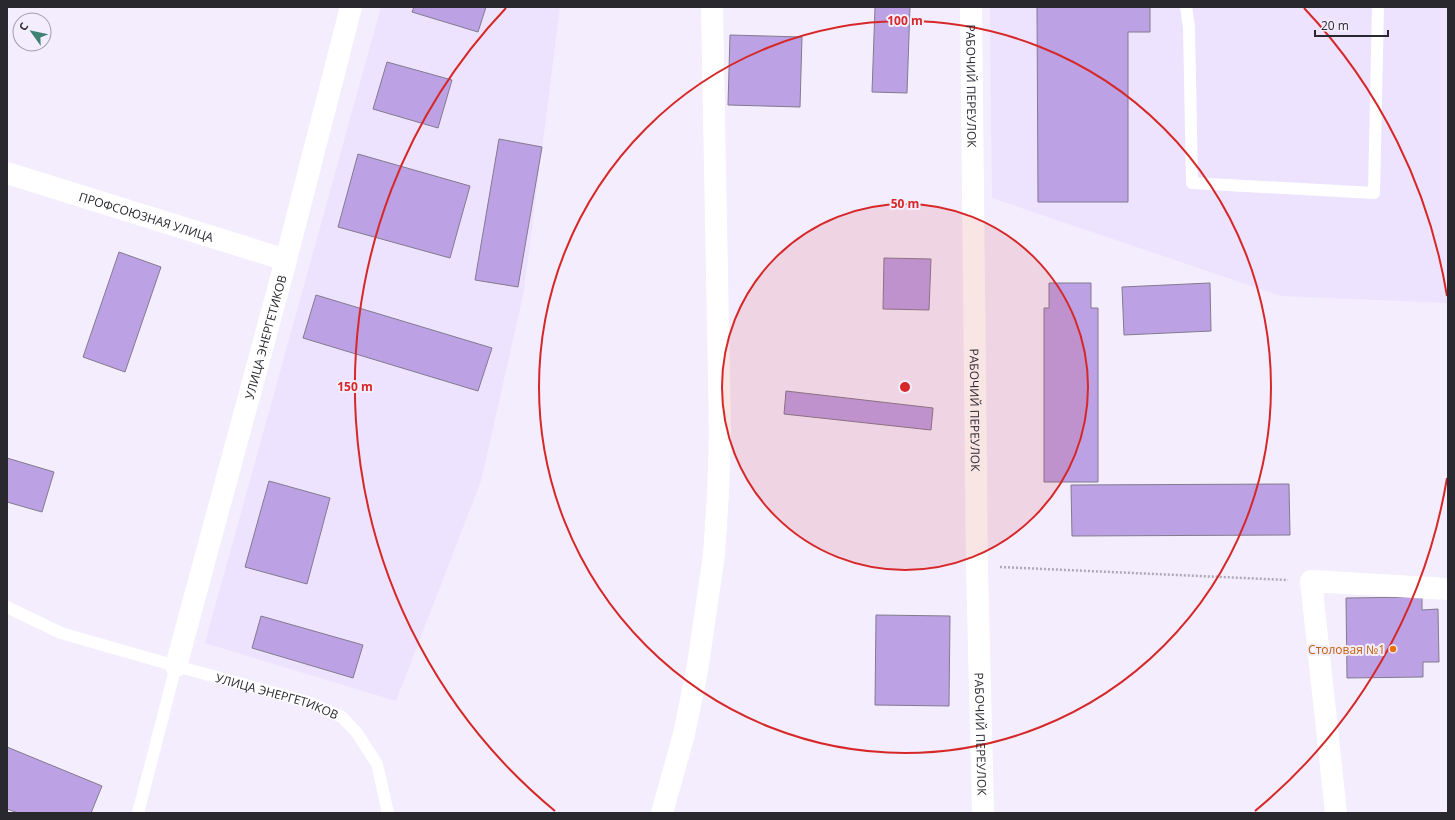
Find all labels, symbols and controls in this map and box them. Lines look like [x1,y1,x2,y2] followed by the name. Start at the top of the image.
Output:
[12,12,52,52] north arrow
[887,12,923,29] text: 100 m
[1315,12,1388,38] scale bar
[1321,17,1349,34] text: 20 m
[15,19,31,33] text: С
[963,24,981,148] street label: РАБОЧИЙ ПЕРЕУЛОК
[77,188,216,246] street label: ПРОФСОЮЗНАЯ УЛИЦА
[891,195,919,212] text: 50 m
[240,273,290,401] street label: УЛИЦА ЭНЕРГЕТИКОВ
[966,348,984,472] street label: РАБОЧИЙ ПЕРЕУЛОК
[337,378,373,395] text: 150 m
[898,380,912,394] centre of rings
[1308,641,1385,658] place label: Столовая №1
[1388,644,1398,654] marker: Столовая №1
[214,669,341,723] street label: УЛИЦА ЭНЕРГЕТИКОВ
[971,672,991,796] street label: РАБОЧИЙ ПЕРЕУЛОК

